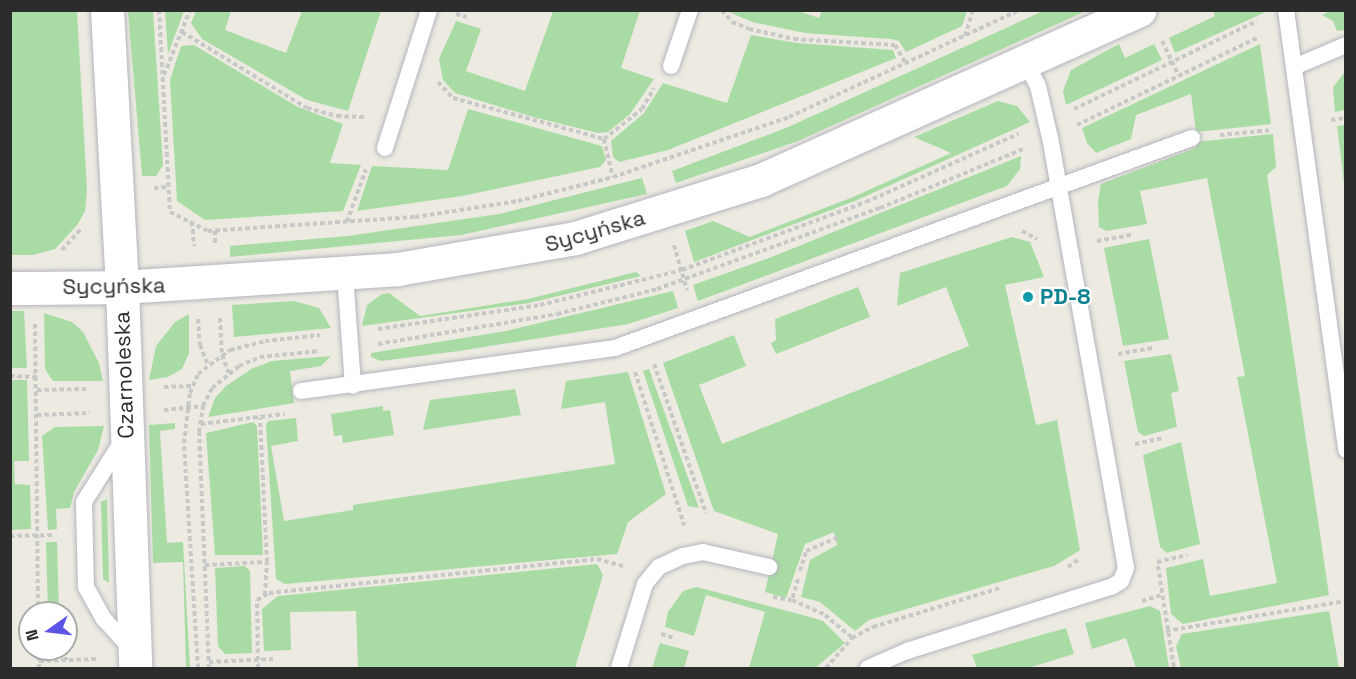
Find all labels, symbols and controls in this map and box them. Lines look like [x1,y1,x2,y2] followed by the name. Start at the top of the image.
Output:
[542,204,648,258] street label: Sycyńska
[62,272,166,300] street label: Sycyńska
[1040,284,1091,310] place label: PD-8
[1021,290,1035,304] marker: PD-8
[109,311,139,439] street label: Czarnoleska
[18,601,78,661] north arrow
[21,627,43,643] text: N

